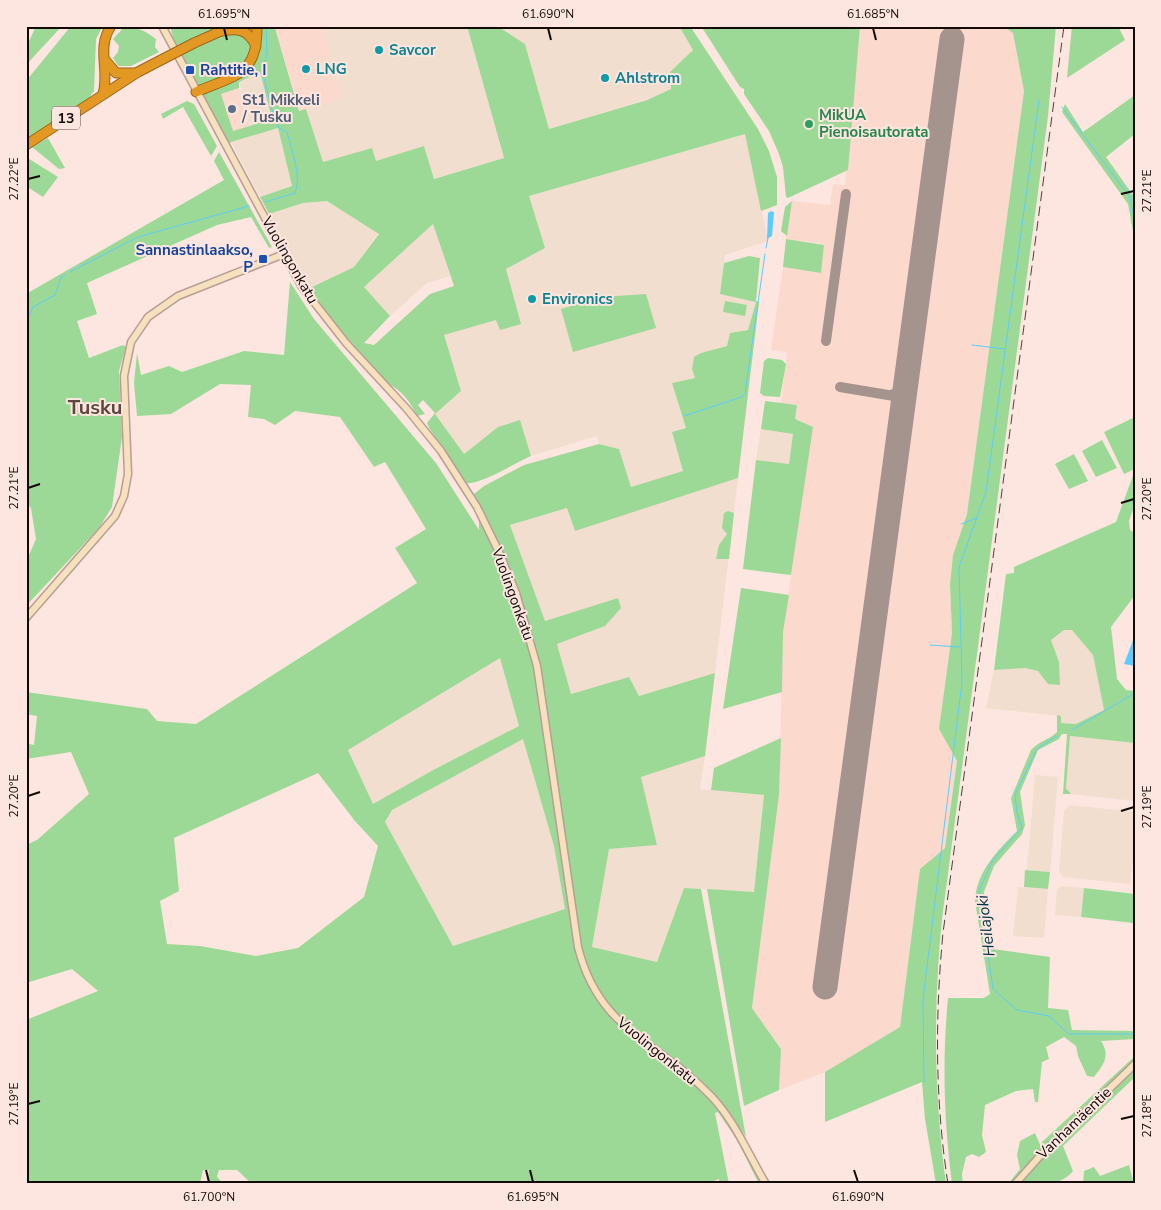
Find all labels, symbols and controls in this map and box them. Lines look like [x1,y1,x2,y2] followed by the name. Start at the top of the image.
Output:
[198,6,250,22] text: 61.695°N
[522,6,574,22] text: 61.690°N
[847,6,899,22] text: 61.685°N
[389,40,436,60] place label: Savcor
[373,44,385,56] marker: Savcor
[316,59,347,79] place label: LNG
[200,60,266,80] place label: Rahtitie, I
[300,63,312,75] marker: LNG
[184,64,196,76] marker: Rahtitie, I
[615,68,680,88] place label: Ahlstrom
[599,72,611,84] marker: Ahlstrom
[241,90,320,127] place label: St1 Mikkeli / Tusku
[226,103,238,115] marker: St1 Mikkeli / Tusku
[819,105,929,142] place label: MikUA Pienoisautorata
[52,106,80,130] road number: 13
[803,118,815,130] marker: MikUA Pienoisautorata
[6,158,22,200] text: 27.22°E
[1139,170,1155,212] text: 27.21°E
[256,212,323,307] street label: Vuolingonkatu
[135,240,253,277] place label: Sannastinlaakso, P
[257,253,269,265] marker: Sannastinlaakso, P
[542,289,613,309] place label: Environics
[526,293,538,305] marker: Environics
[68,394,122,421] district label: Tusku
[6,467,22,509] text: 27.21°E
[1139,478,1155,520] text: 27.20°E
[487,544,539,643] street label: Vuolingonkatu
[6,775,22,817] text: 27.20°E
[1139,786,1155,828] text: 27.19°E
[971,893,1001,958] water label: Heilajoki
[612,1012,701,1089] street label: Vuolingonkatu
[1032,1082,1116,1164] street label: Vanhamäentie
[6,1083,22,1125] text: 27.19°E
[1139,1095,1155,1137] text: 27.18°E
[183,1189,235,1205] text: 61.700°N
[507,1189,559,1205] text: 61.695°N
[832,1189,884,1205] text: 61.690°N

